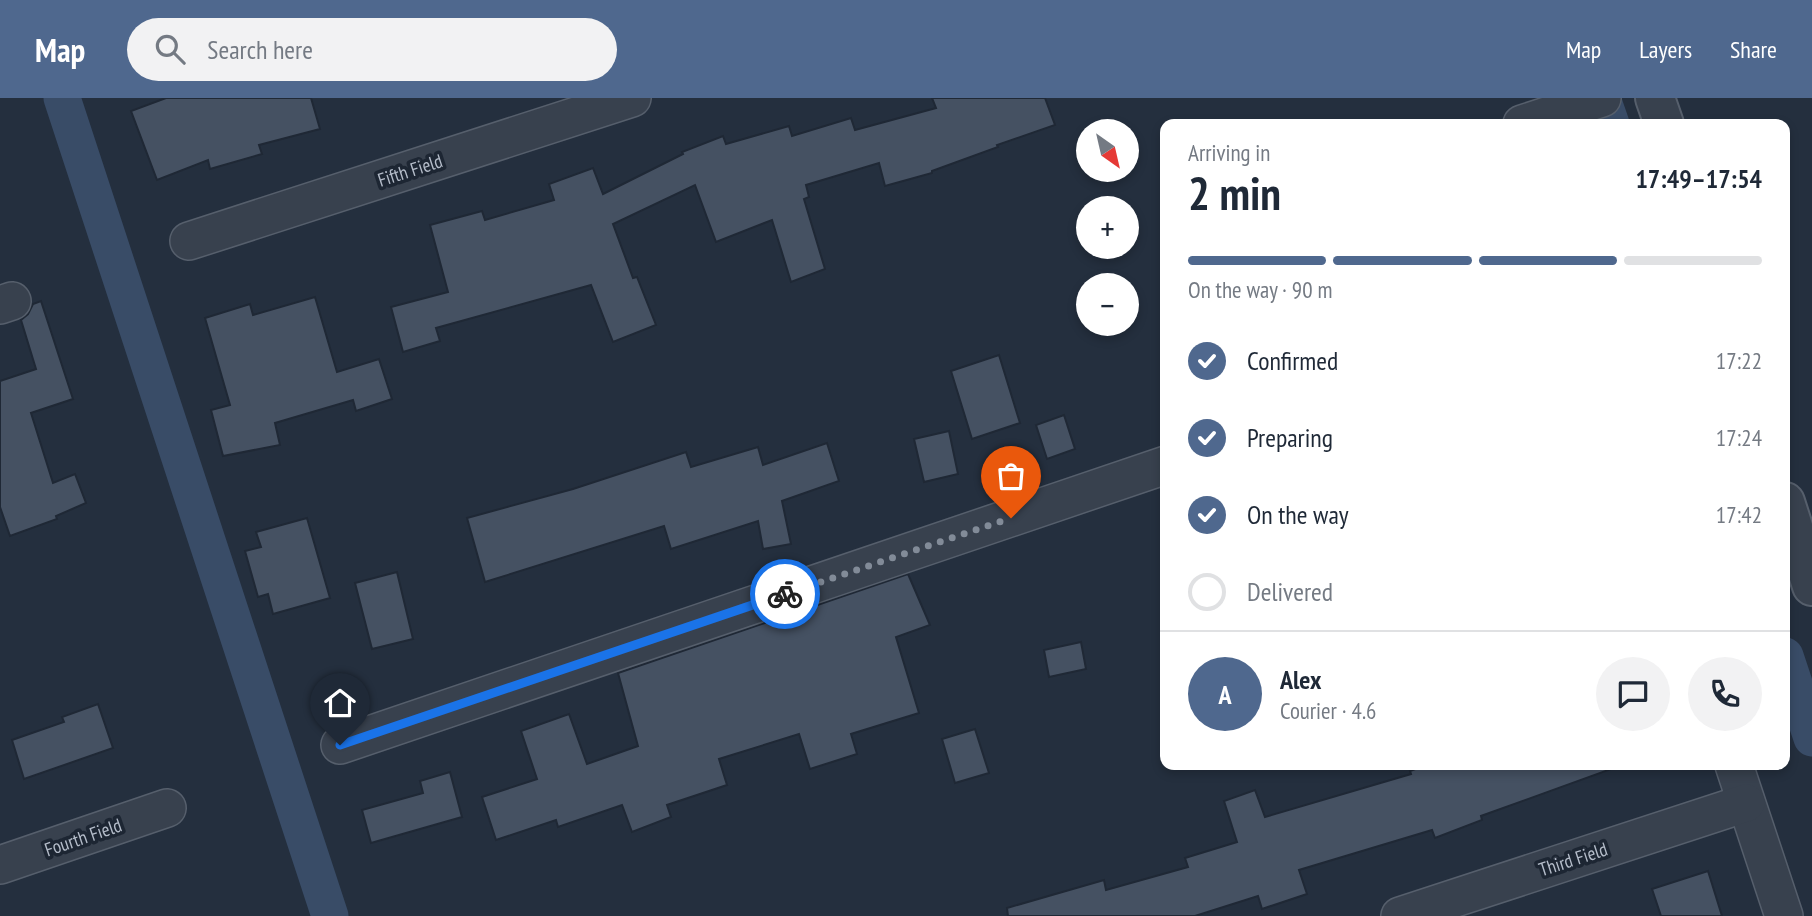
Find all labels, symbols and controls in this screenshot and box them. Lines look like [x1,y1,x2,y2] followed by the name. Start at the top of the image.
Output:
[127,18,617,81] search box
[35,28,85,71] text: Map
[151,30,189,68] icon: search
[207,33,313,66] text: Search here
[1566,34,1601,65] text: Map
[1639,34,1692,65] text: Layers
[1730,34,1777,65] text: Share
[1076,119,1139,182] north arrow
[1076,119,1139,336] map controls
[1188,138,1270,167] text: Arriving in
[375,148,445,192] street label: Fifth Field
[1635,162,1762,195] text: 17:49–17:54
[1188,163,1281,223] text: 2 min
[1076,196,1139,259] button: +
[1076,273,1139,336] button: −
[1188,275,1332,304] text: On the way · 90 m
[1188,342,1226,380] icon: check
[1247,344,1338,377] text: Confirmed
[1716,346,1762,375] text: 17:22
[1188,419,1226,457] icon: check
[1247,421,1333,454] text: Preparing
[1716,423,1762,452] text: 17:24
[981,446,1041,518] pin
[992,457,1030,495] icon: bag
[1188,496,1226,534] icon: check
[1247,498,1349,531] text: On the way
[1716,500,1762,529] text: 17:42
[750,559,820,629] courier
[766,575,804,613] icon: bike
[1247,575,1333,608] text: Delivered
[1596,657,1670,731] button: chat
[1688,657,1762,731] button: phone
[1280,663,1321,696] text: Alex
[310,673,370,745] pin
[1218,678,1232,711] text: A
[321,684,359,722] icon: home
[1280,696,1376,725] text: Courier · 4.6
[41,813,125,861] street label: Fourth Field
[1536,837,1610,881] street label: Third Field

